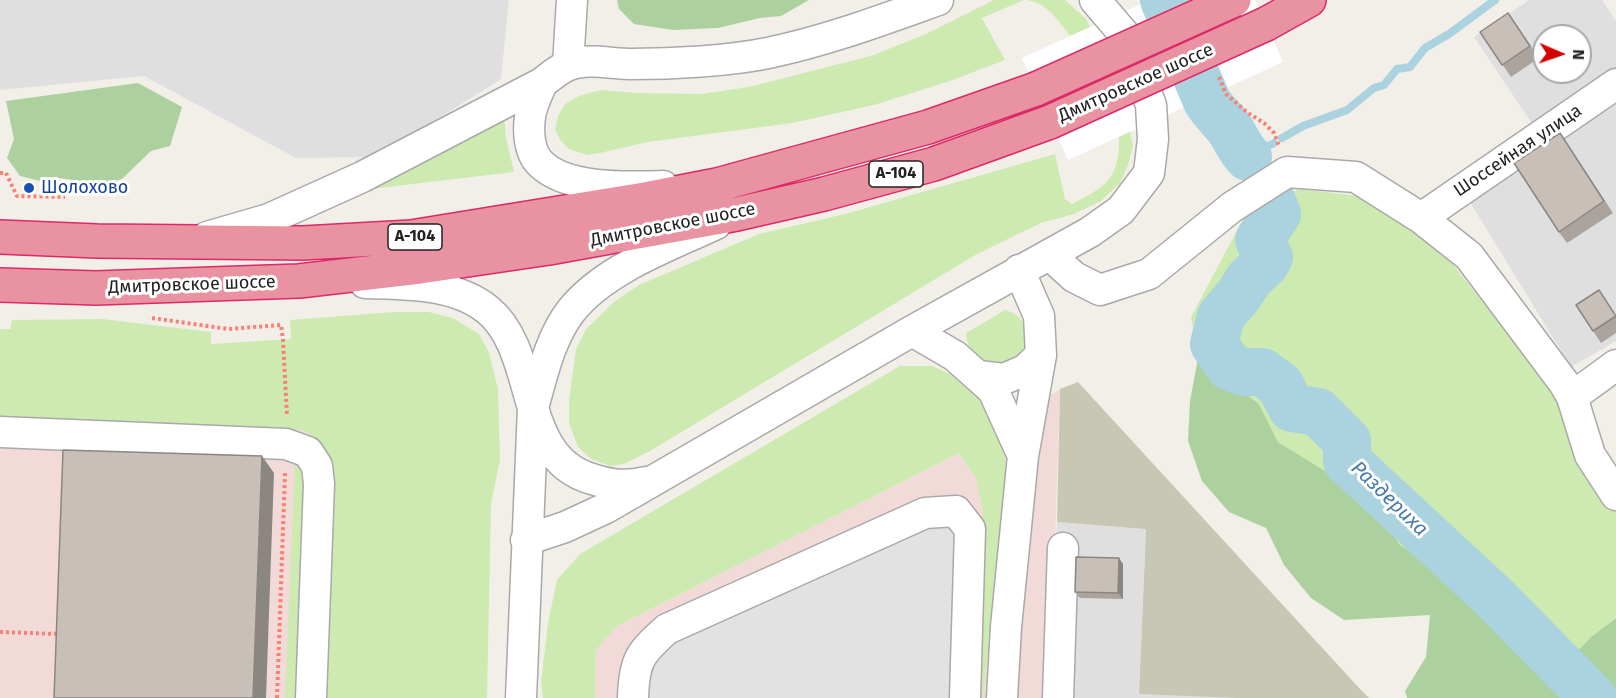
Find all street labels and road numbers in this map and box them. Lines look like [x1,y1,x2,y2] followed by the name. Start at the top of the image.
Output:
[1055,39,1217,127] street label: Дмитровское шоссе
[1450,100,1586,202] street label: Шоссейная улица
[869,161,923,187] road number: А-104
[589,198,757,252] street label: Дмитровское шоссе
[388,224,442,250] road number: А-104
[108,271,276,299] street label: Дмитровское шоссе

